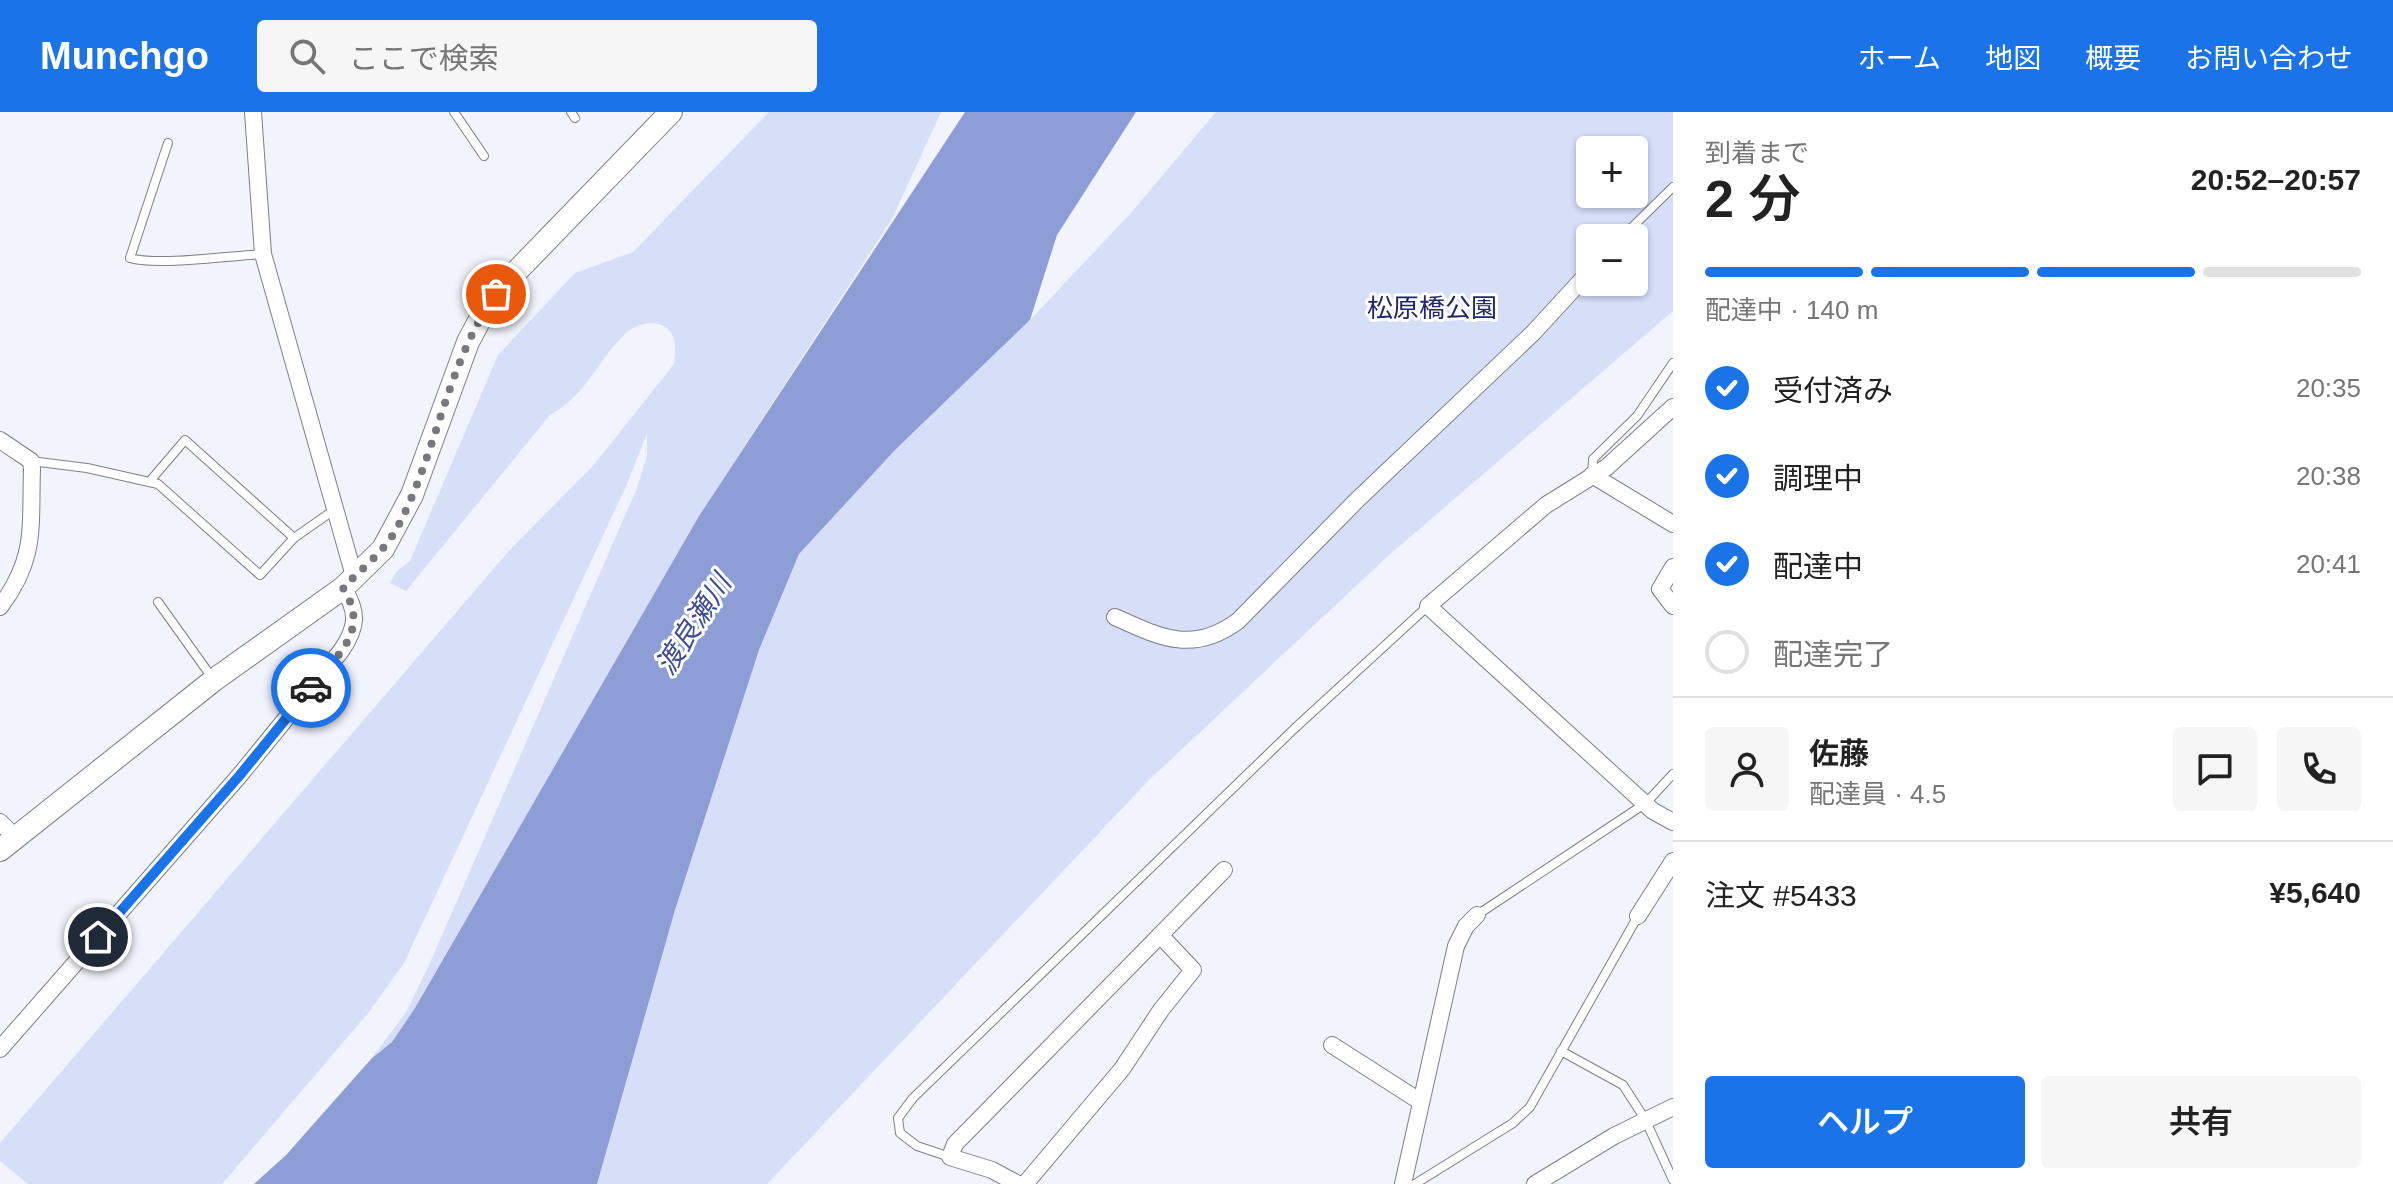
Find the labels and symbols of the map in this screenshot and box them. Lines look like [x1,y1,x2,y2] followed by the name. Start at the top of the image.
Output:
[462,260,530,328] pin
[1367,293,1497,323] park label: 松原橋公園
[650,566,739,680] water label: 渡良瀬川
[271,648,351,728] courier
[64,903,132,971] pin

